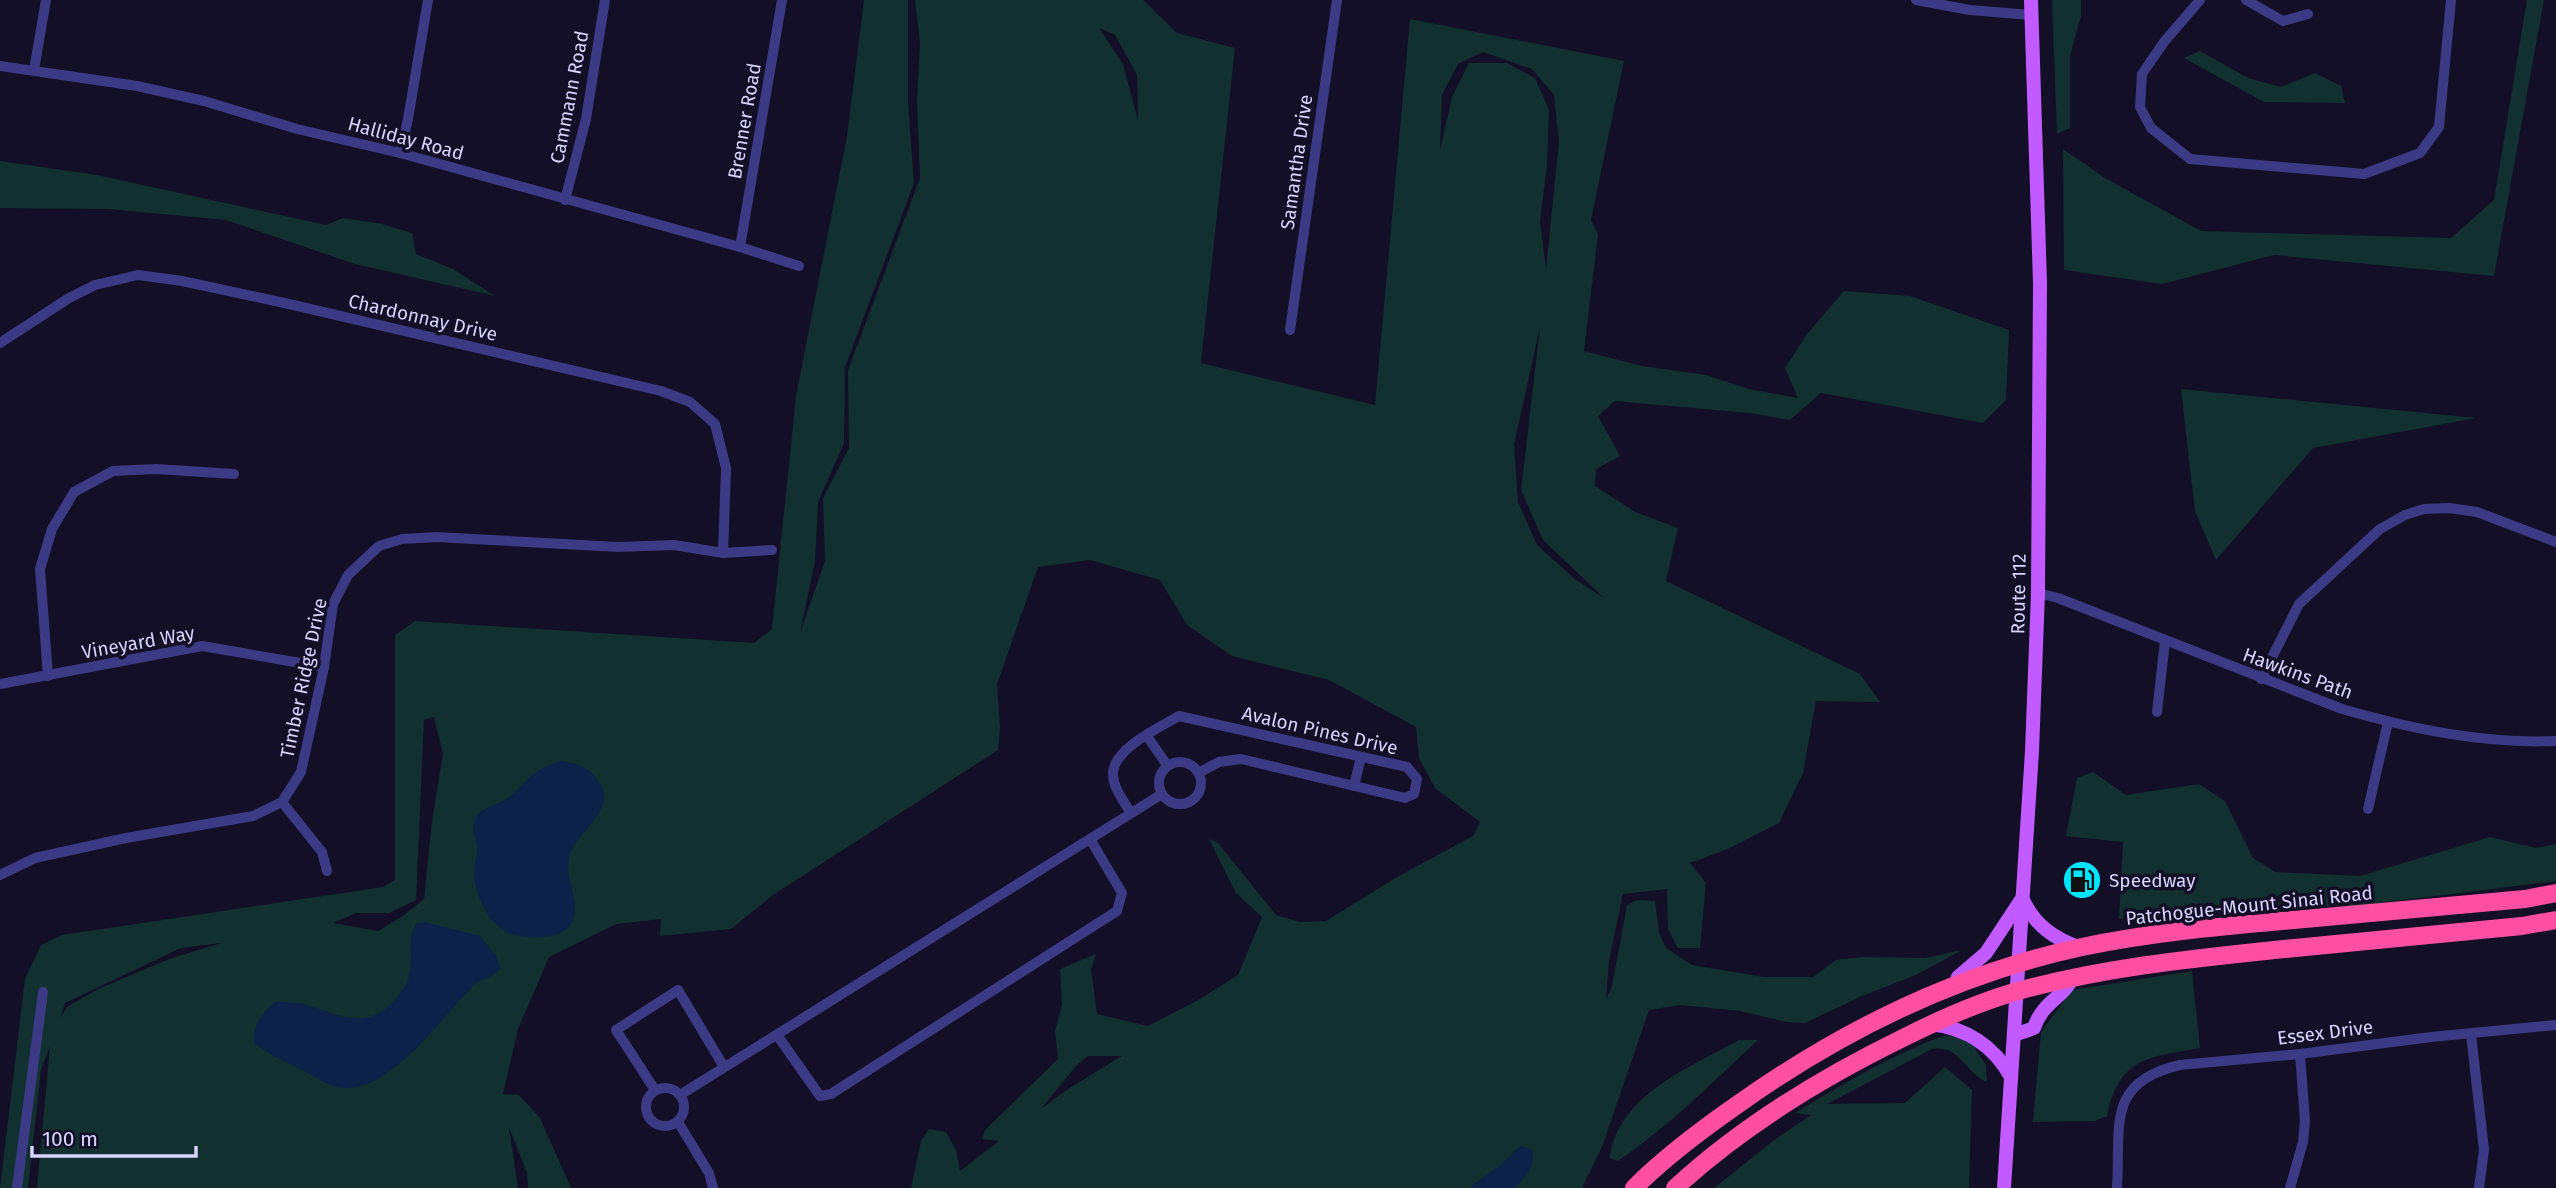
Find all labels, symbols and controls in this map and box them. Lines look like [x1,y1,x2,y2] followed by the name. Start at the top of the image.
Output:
[545,29,594,165] street label: Cammann Road
[723,61,766,181] street label: Brenner Road
[1276,93,1317,231] street label: Samantha Drive
[345,112,466,165] street label: Halliday Road
[346,289,500,346] street label: Chardonnay Drive
[2006,553,2031,635] street label: Route 112
[275,596,332,760] street label: Timber Ridge Drive
[80,621,197,664] street label: Vineyard Way
[2240,643,2356,704] street label: Hawkins Path
[1240,701,1400,760] street label: Avalon Pines Drive
[2061,859,2103,901] fuel station icon: Speedway
[2109,869,2196,892] place label: Speedway
[2124,881,2374,930] street label: Patchogue-Mount Sinai Road
[2276,1015,2374,1050] street label: Essex Drive
[32,1114,196,1158] scale bar
[42,1126,98,1152] text: 100 m

